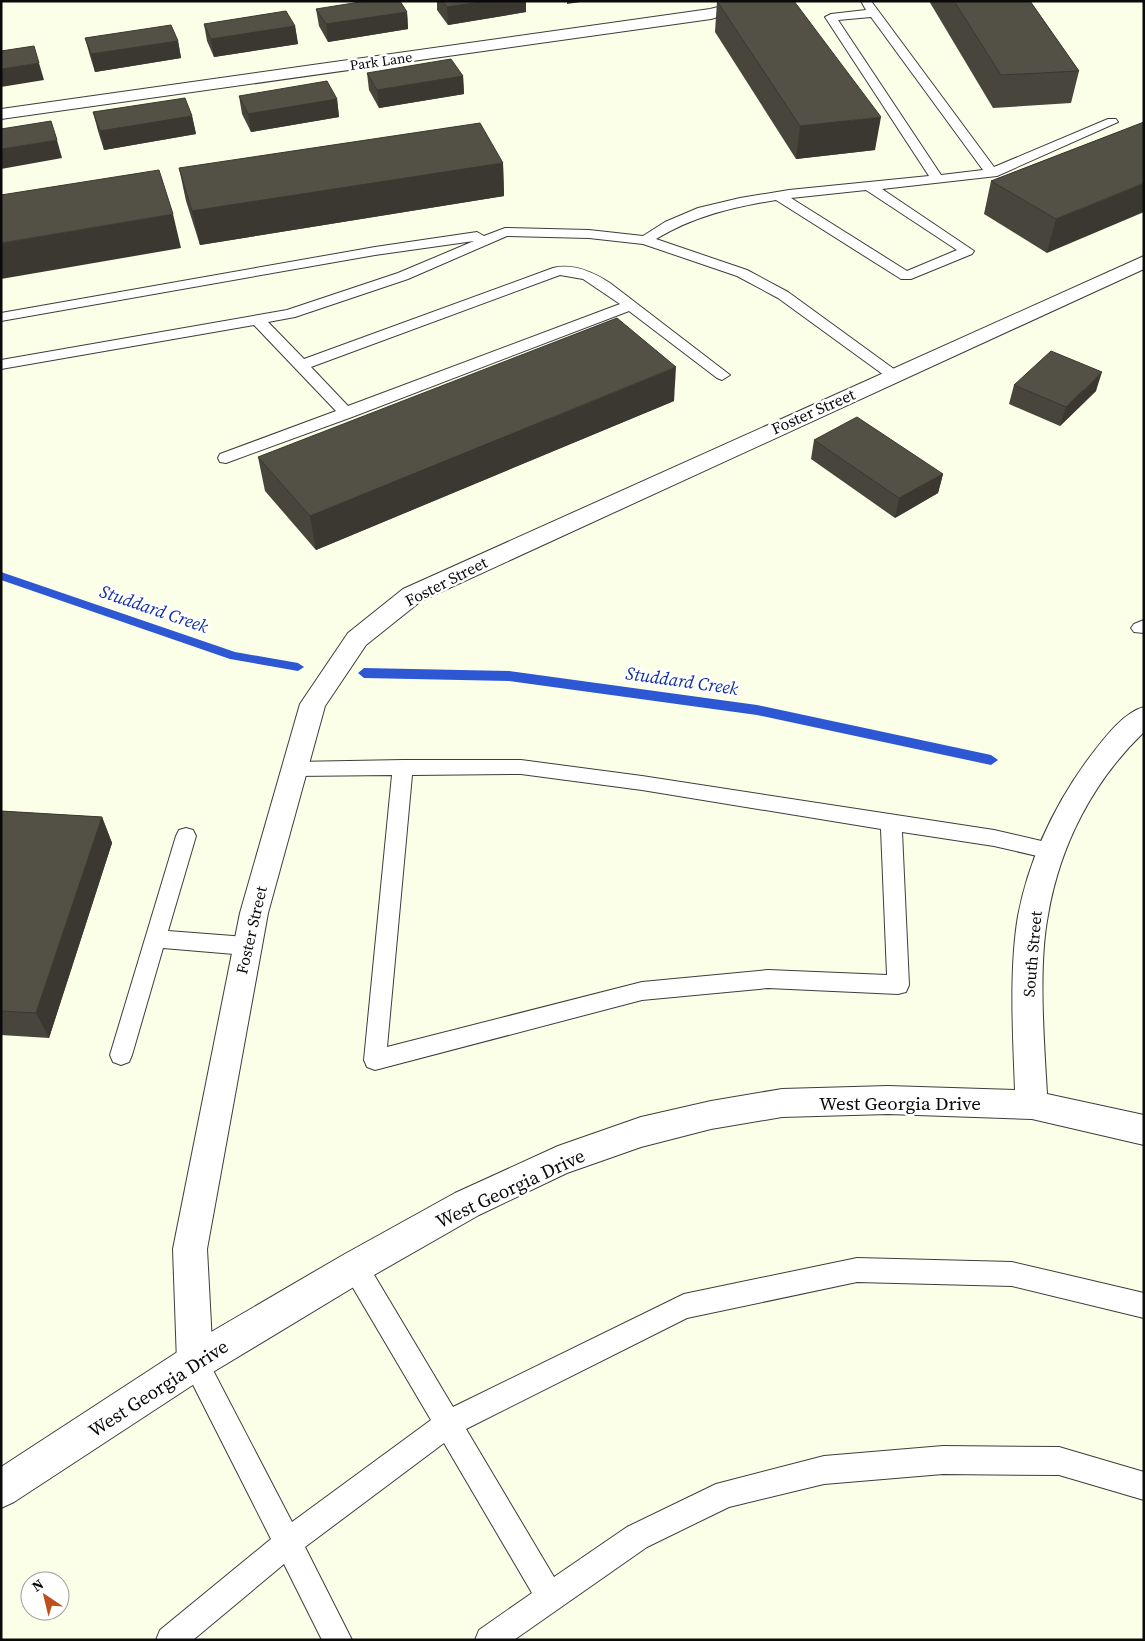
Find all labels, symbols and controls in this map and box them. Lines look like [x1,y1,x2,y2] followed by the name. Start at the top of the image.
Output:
[348,47,414,75] street label: Park Lane
[768,382,859,439] street label: Foster Street
[401,551,492,611] street label: Foster Street
[97,578,212,639] water label: Studdard Creek
[624,660,740,701] water label: Studdard Creek
[230,883,272,976] street label: Foster Street
[1017,909,1047,998] street label: South Street
[819,1090,981,1116] street label: West Georgia Drive
[431,1142,589,1234] street label: West Georgia Drive
[83,1333,233,1443] street label: West Georgia Drive
[20,1571,70,1621] north arrow
[28,1574,47,1596] text: N

